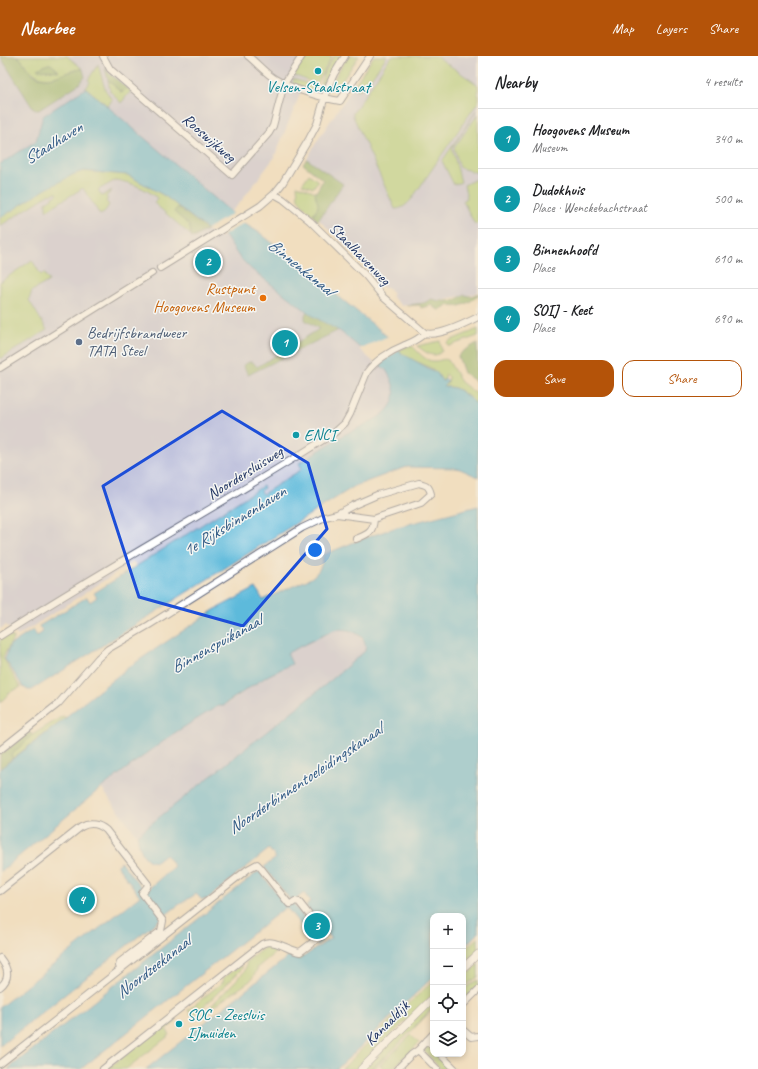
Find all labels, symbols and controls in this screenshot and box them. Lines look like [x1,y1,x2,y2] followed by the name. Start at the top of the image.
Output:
[20,16,74,40] text: Nearbee
[612,20,634,37] text: Map
[656,20,687,37] text: Layers
[709,20,738,37] text: Share
[313,66,323,76] marker: Velsen-Staalstraat
[494,72,537,93] text: Nearby
[704,74,742,90] text: 4 results
[266,77,372,97] place label: Velsen-Staalstraat
[178,109,241,168] street label: Rooswijkweg
[20,116,87,169] water label: Staalhaven
[532,121,629,140] text: Hoogovens Museum
[504,131,510,147] text: 1
[714,131,742,147] text: 340 m
[532,140,567,156] text: Museum
[532,181,584,200] text: Dudokhuis
[504,191,510,207] text: 2
[714,191,742,207] text: 500 m
[532,200,647,216] text: Place · Wenckebachstraat
[325,218,396,291] street label: Staalhavenweg
[264,234,343,304] water label: Binnenkanaal
[532,241,597,260] text: Binnenhoofd
[195,247,221,277] pin: 2
[504,251,510,267] text: 3
[714,251,742,267] text: 610 m
[532,260,555,276] text: Place
[153,279,257,317] place label: Rustpunt Hoogovens Museum
[258,293,268,303] marker: Rustpunt Hoogovens Museum
[532,301,592,320] text: SOIJ - Keet
[504,311,510,327] text: 4
[714,311,742,327] text: 690 m
[532,320,555,336] text: Place
[87,323,187,361] place label: Bedrijfsbrandweer TATA Steel
[272,328,298,358] pin: 1
[74,337,84,347] marker: Bedrijfsbrandweer TATA Steel
[494,360,614,397] button: Save
[622,360,742,397] button: Share
[304,425,340,445] place label: ENCI
[291,430,301,440] marker: ENCI
[203,441,288,504] street label: Noordersluisweg
[179,480,291,561] water label: 1e Rijksbinnenhaven
[305,540,325,560] your location
[167,608,270,677] water label: Binnenspuikanaal
[224,716,391,839] water label: Noorderbinnentoeleidingskanaal
[69,885,95,915] pin: 4
[304,911,330,941] pin: 3
[430,913,466,1057] map controls
[430,913,466,949] button: +
[111,927,199,1003] water label: Noordzeekanaal
[430,949,466,985] button: −
[430,985,466,1021] button: locate
[360,995,415,1050] street label: Kanaaldijk
[187,1005,266,1043] place label: SOC - Zeesluis IJmuiden
[174,1019,184,1029] marker: SOC - Zeesluis IJmuiden
[430,1021,466,1057] button: layers

